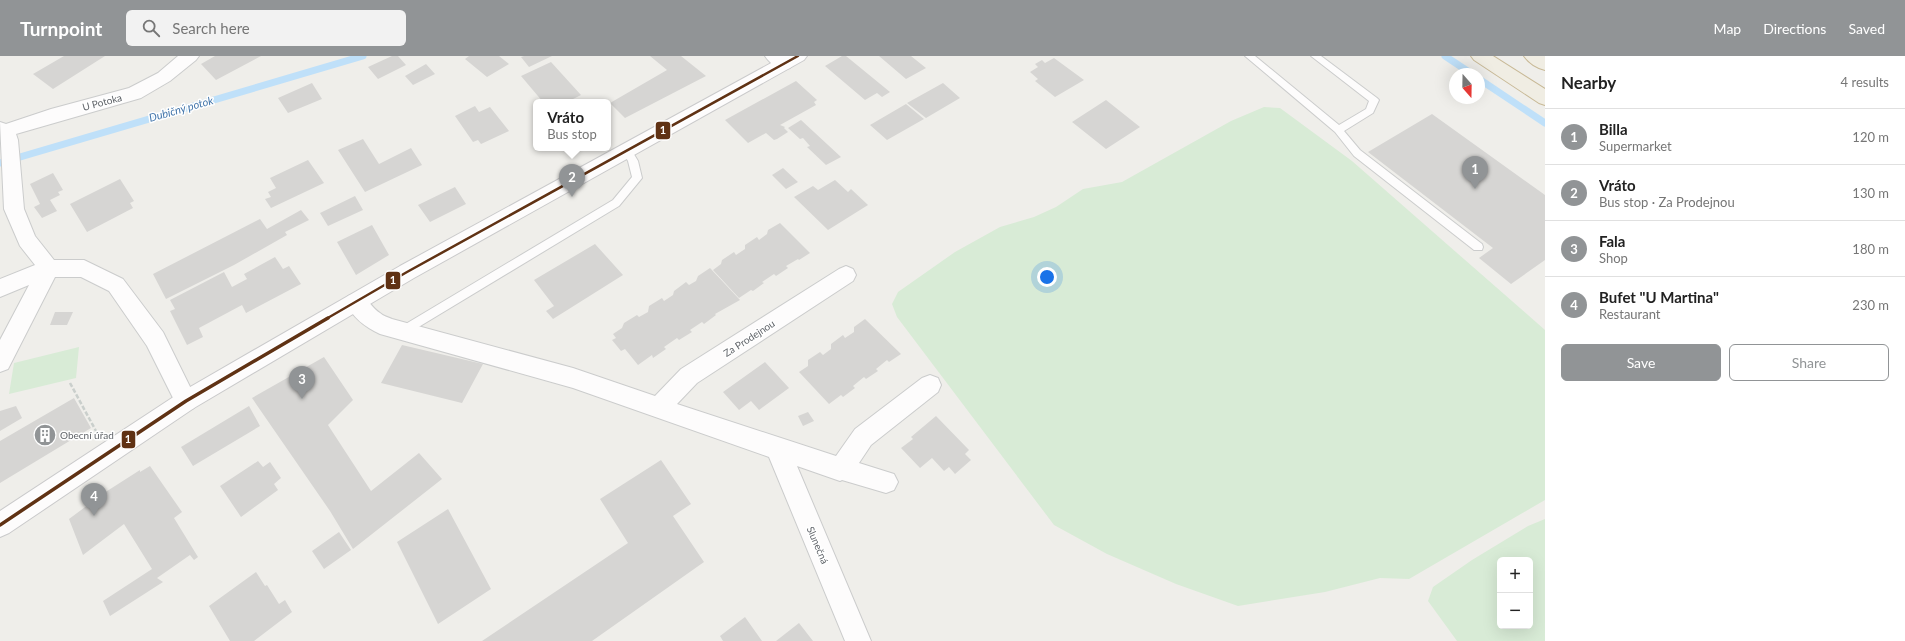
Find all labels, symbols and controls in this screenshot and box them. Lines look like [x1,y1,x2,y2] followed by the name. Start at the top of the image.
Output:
[126,10,406,46] search box
[20,17,102,40] text: Turnpoint
[140,17,162,39] icon: search
[172,19,250,37] text: Search here
[1714,20,1741,37] text: Map
[1763,20,1826,37] text: Directions
[1848,20,1885,37] text: Saved
[1449,68,1485,104] north arrow
[1561,72,1616,93] text: Nearby
[1841,74,1889,90] text: 4 results
[81,91,123,113] street label: U Potoka
[147,93,215,124] water label: Dubičný potok
[533,99,611,151] popup
[547,108,584,126] text: Vráto
[1599,120,1628,138] text: Billa
[655,121,671,140] line badge: 1
[660,123,666,136] text: 1
[547,126,597,142] text: Bus stop
[1570,129,1578,145] text: 1
[1852,129,1889,145] text: 120 m
[1599,138,1672,154] text: Supermarket
[1462,156,1488,189] pin: 1
[559,164,585,197] pin: 2
[1599,176,1636,194] text: Vráto
[1570,185,1578,201] text: 2
[1852,185,1889,201] text: 130 m
[1599,194,1735,210] text: Bus stop · Za Prodejnou
[1599,232,1625,250] text: Fala
[1570,241,1578,257] text: 3
[1852,241,1889,257] text: 180 m
[1599,250,1628,266] text: Shop
[1037,267,1057,287] your location
[385,271,401,290] line badge: 1
[390,273,396,286] text: 1
[1599,288,1719,306] text: Bufet "U Martina"
[1570,297,1578,313] text: 4
[1852,297,1889,313] text: 230 m
[1599,306,1661,322] text: Restaurant
[721,317,777,359] street label: Za Prodejnou
[1561,344,1721,381] button: Save
[1729,344,1889,381] button: Share
[289,366,315,399] pin: 3
[32,422,58,448] building icon: Obecní úřad
[60,429,114,441] place label: Obecní úřad
[121,430,136,449] line badge: 1
[125,432,131,445] text: 1
[81,483,107,516] pin: 4
[805,524,831,566] street label: Slunečná
[1497,557,1533,629] map controls
[1497,557,1533,593] button: +
[1497,593,1533,629] button: −

